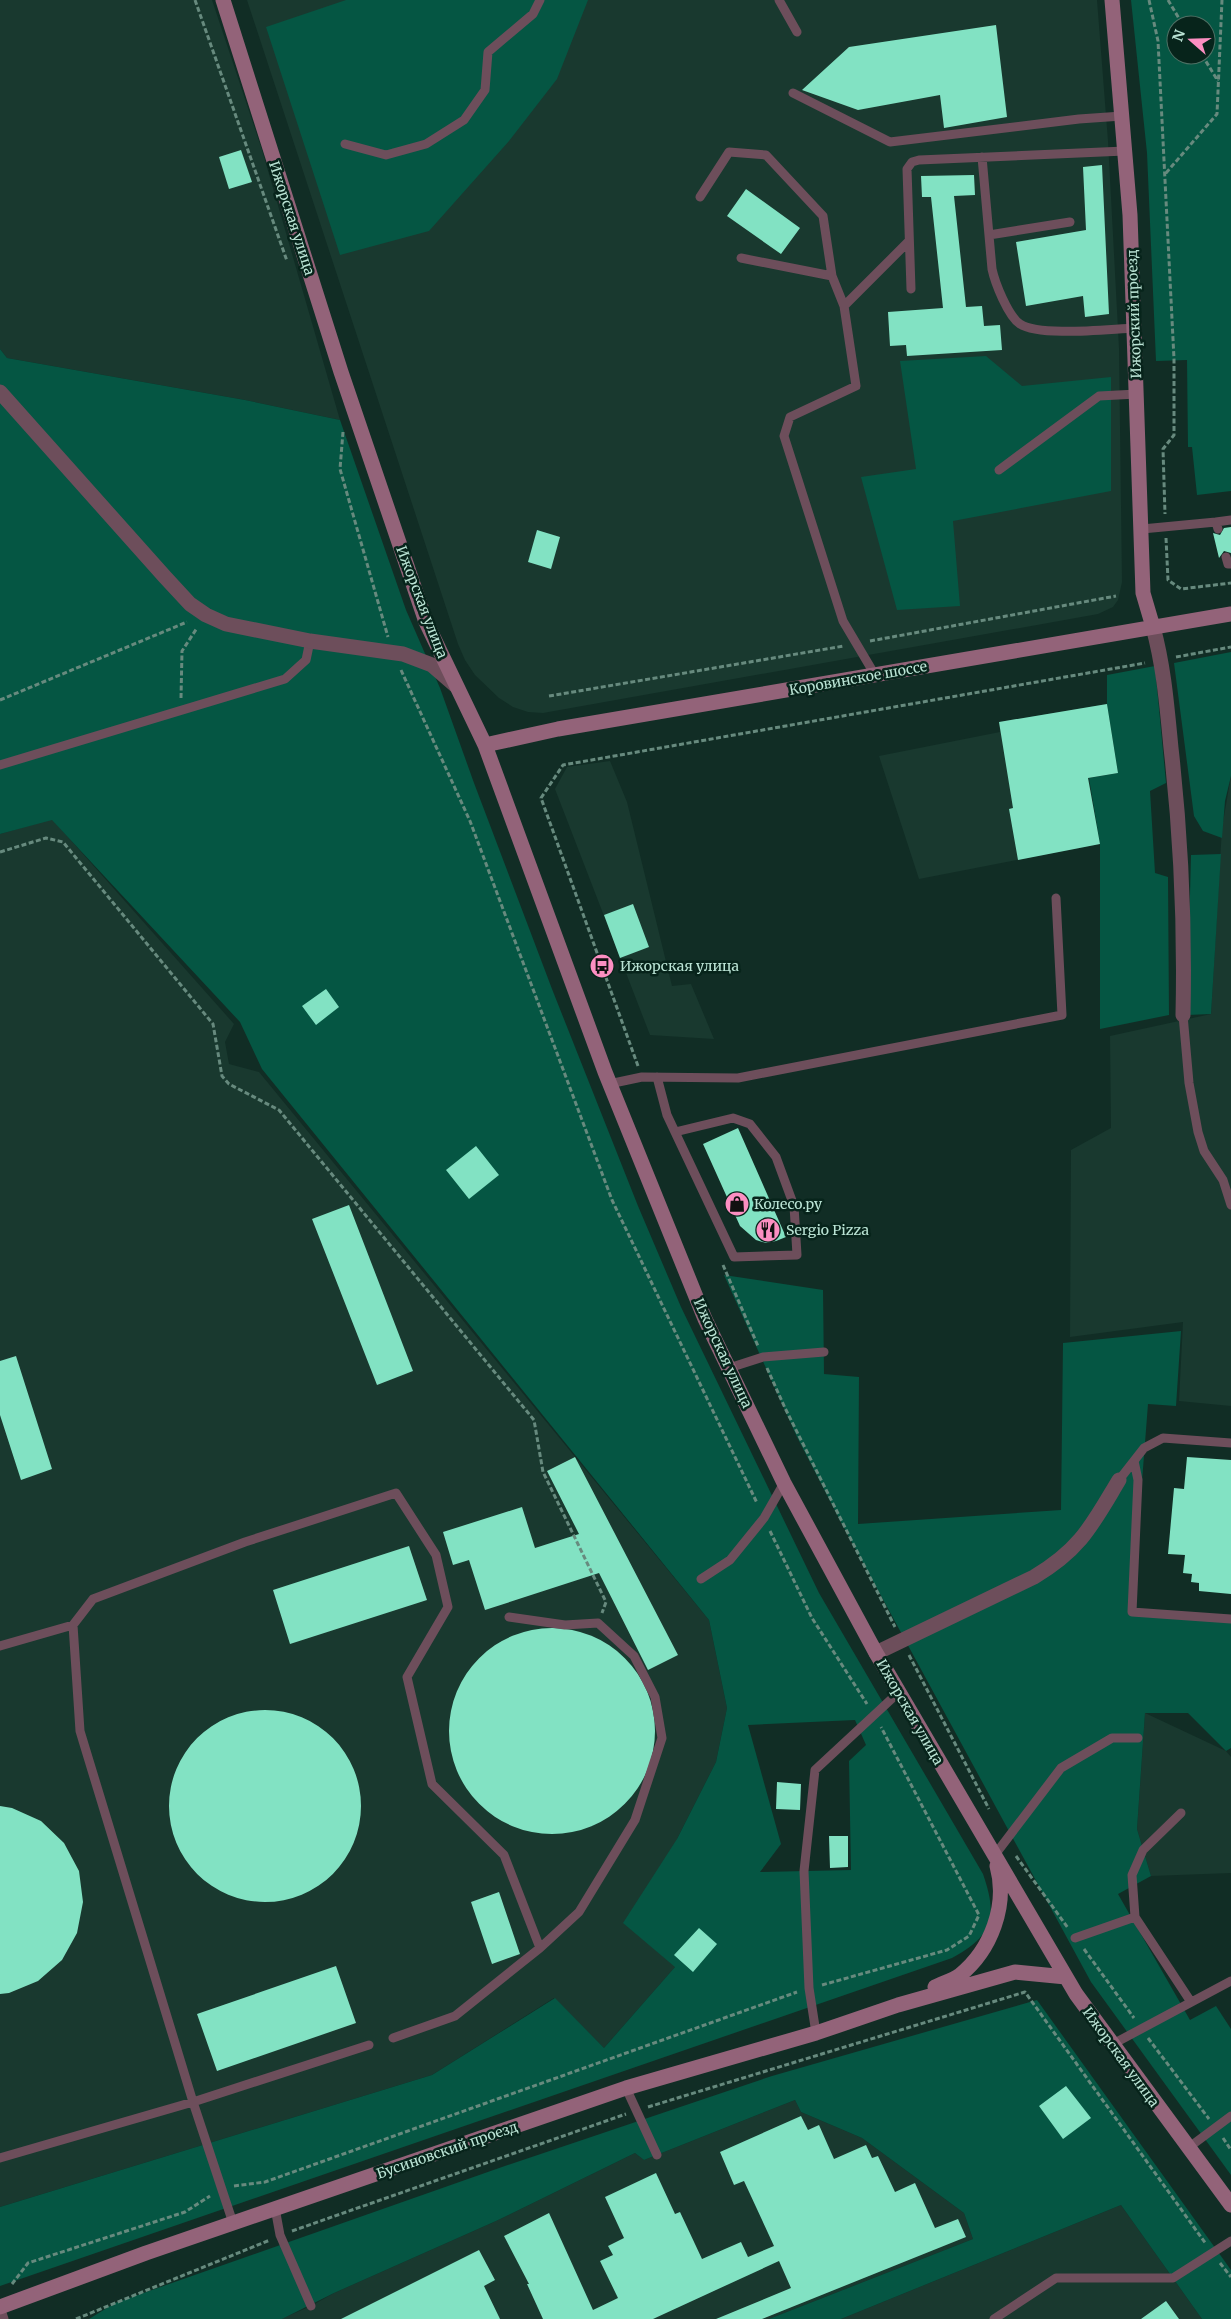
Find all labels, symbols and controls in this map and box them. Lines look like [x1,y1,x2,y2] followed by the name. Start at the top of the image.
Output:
[1166,15,1216,65] north arrow
[1168,27,1189,44] text: N
[265,159,319,278] street label: Ижорская улица
[1123,249,1145,379] street label: Ижорский проезд
[392,543,452,661] street label: Ижорская улица
[788,657,928,699] street label: Коровинское шоссе
[589,953,615,979] bus stop icon: Ижорская улица
[620,957,739,975] place label: Ижорская улица
[724,1191,750,1217] shop icon: Колесо.ру
[754,1195,823,1213] place label: Колесо.ру
[755,1217,781,1243] restaurant icon: Sergio Pizza
[786,1221,869,1239] place label: Sergio Pizza
[690,1295,757,1411] street label: Ижорская улица
[872,1656,948,1768] street label: Ижорская улица
[1079,2004,1164,2111] street label: Ижорская улица
[374,2117,520,2183] street label: Бусиновский проезд

